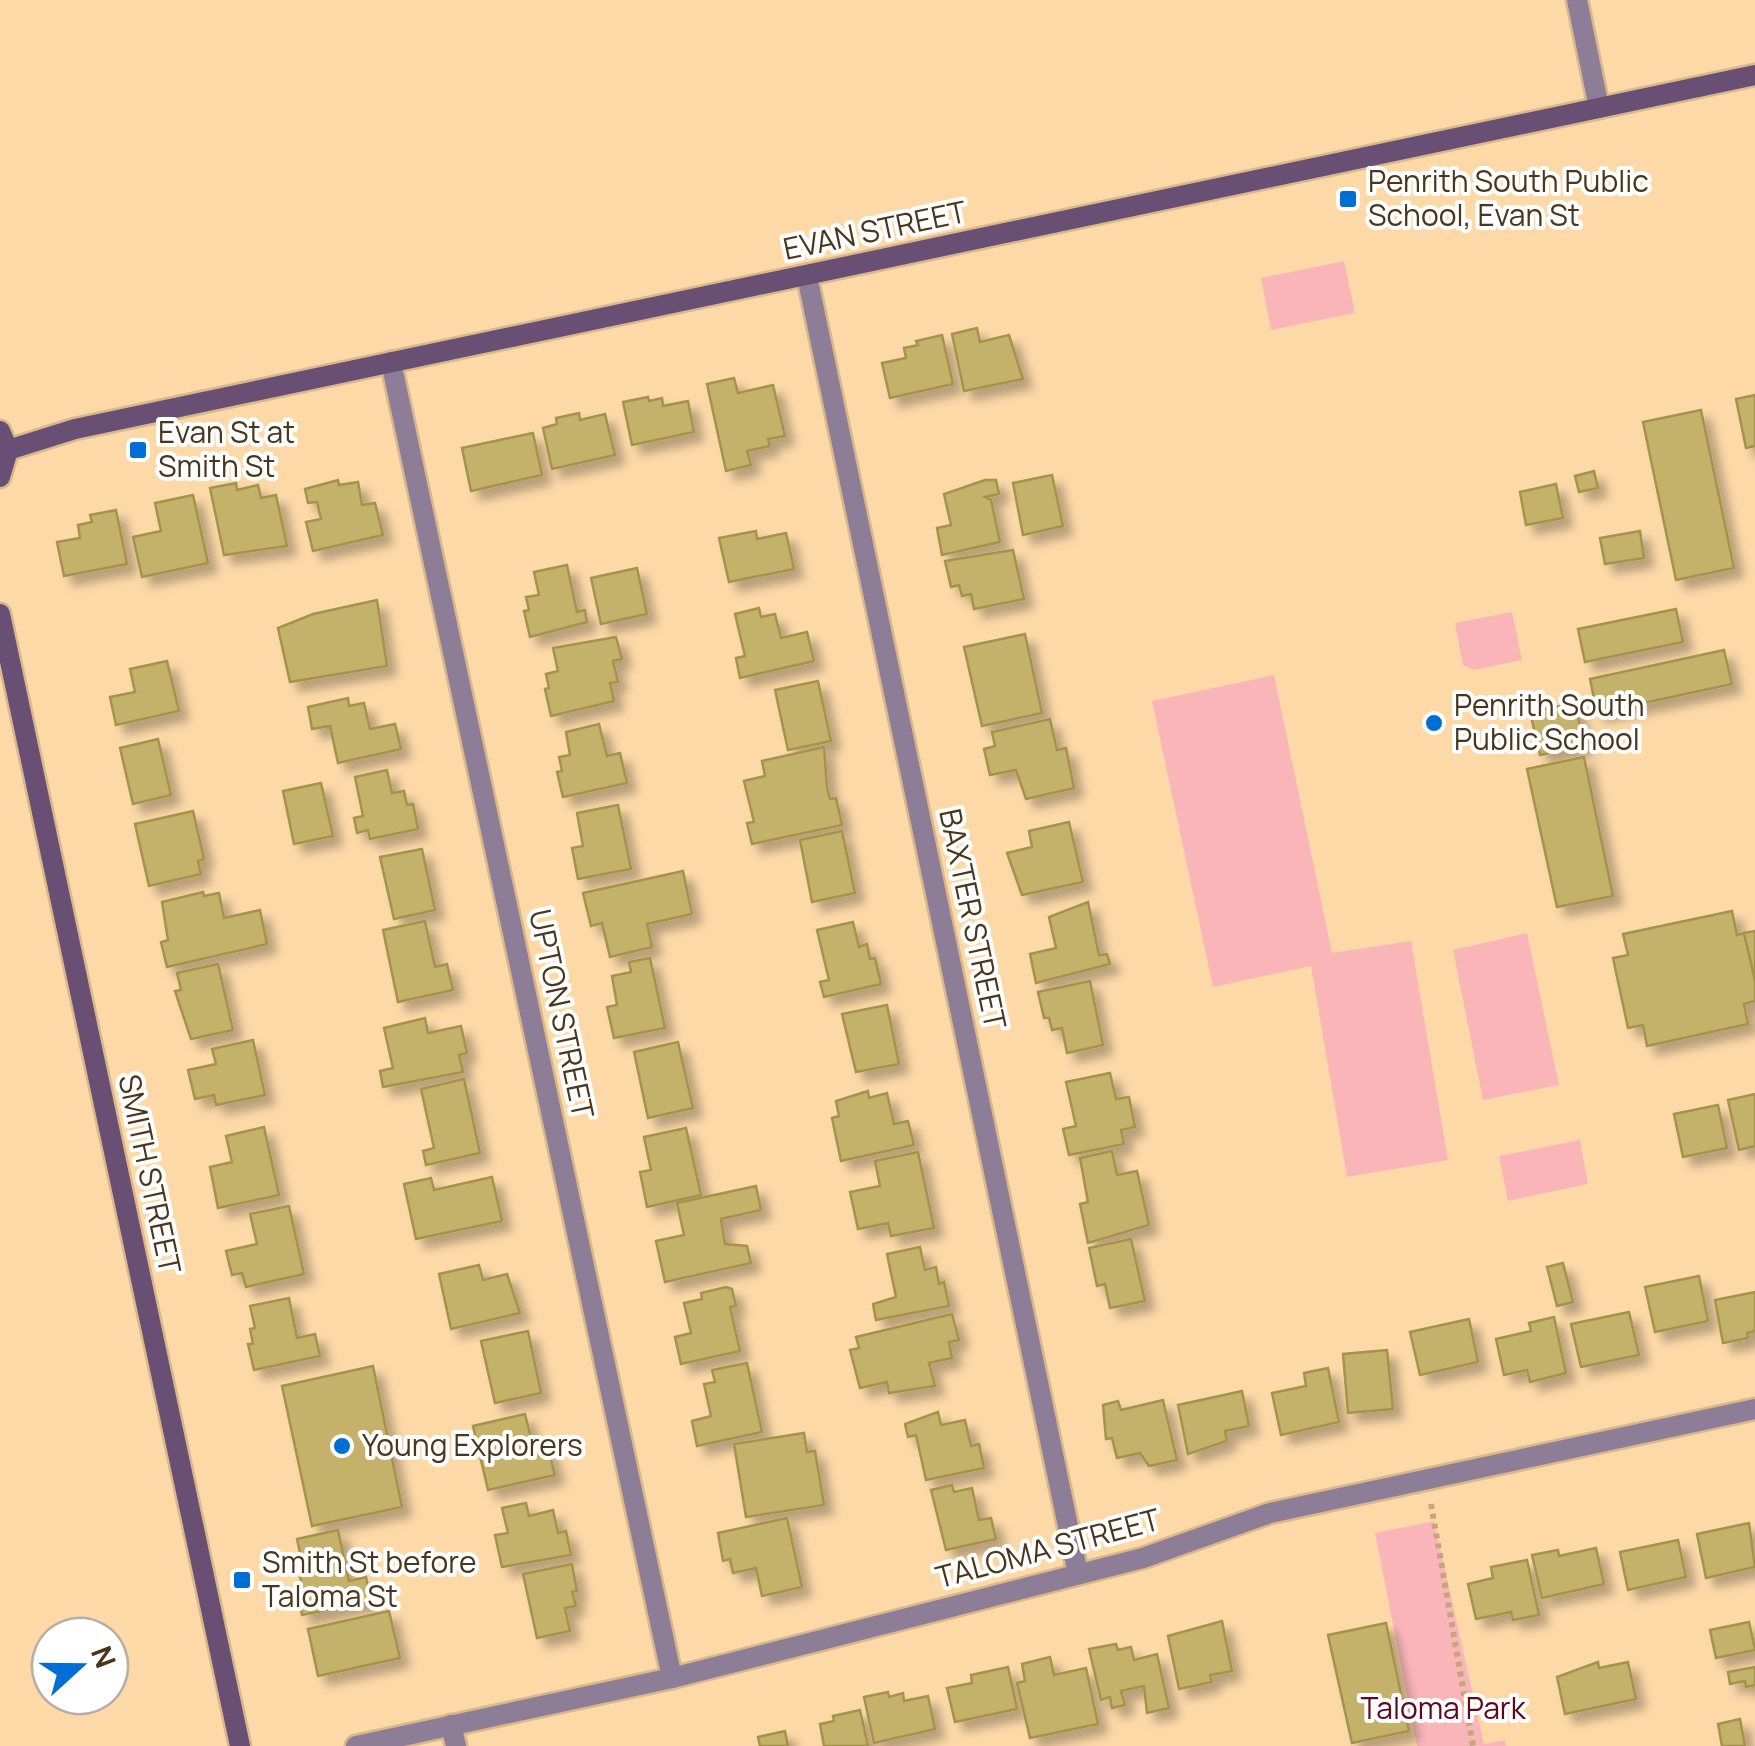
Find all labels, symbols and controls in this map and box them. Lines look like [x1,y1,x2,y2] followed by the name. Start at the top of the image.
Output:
[1368,160,1649,235] place label: Penrith South Public School, Evan St
[1337,188,1359,210] marker: Penrith South Public School, Evan St
[779,190,970,269] street label: EVAN STREET
[158,411,295,486] place label: Evan St at Smith St
[127,439,149,461] marker: Evan St at Smith St
[1454,684,1644,759] place label: Penrith South Public School
[1423,712,1445,734] marker: Penrith South Public School
[930,805,1017,1033] street label: BAXTER STREET
[520,905,605,1122] street label: UPTON STREET
[109,1070,192,1277] street label: SMITH STREET
[362,1424,583,1465] place label: Young Explorers
[331,1435,353,1457] marker: Young Explorers
[931,1498,1164,1597] street label: TALOMA STREET
[262,1541,476,1616] place label: Smith St before Taloma St
[231,1569,253,1591] marker: Smith St before Taloma St
[30,1616,130,1716] north arrow
[83,1640,126,1673] text: N
[1360,1687,1527,1728] park label: Taloma Park

